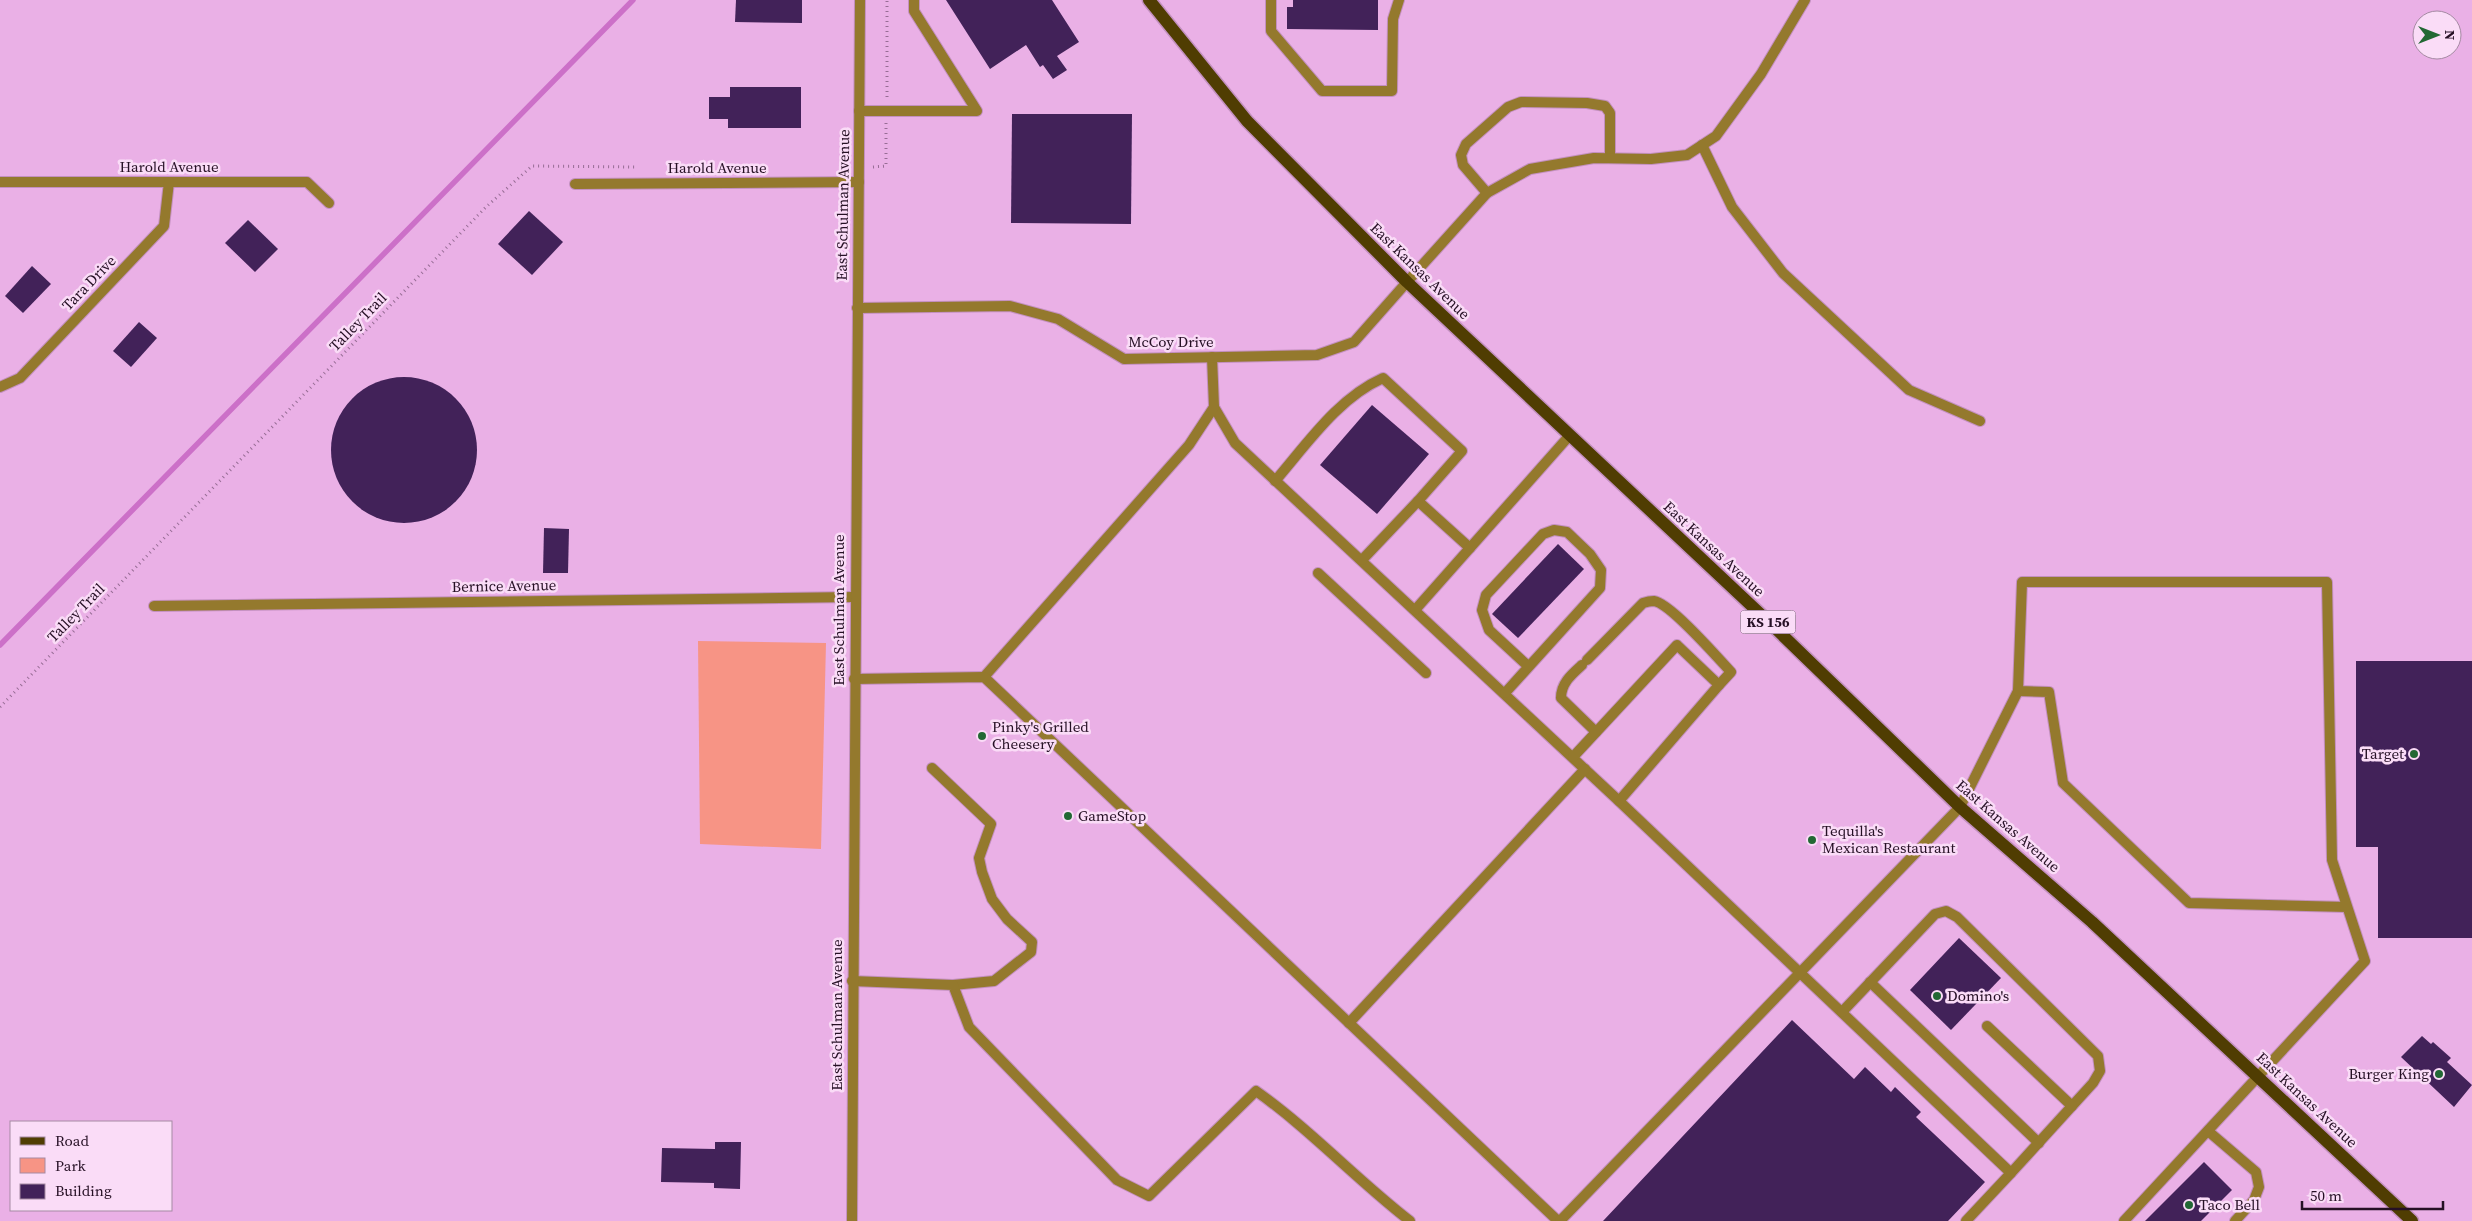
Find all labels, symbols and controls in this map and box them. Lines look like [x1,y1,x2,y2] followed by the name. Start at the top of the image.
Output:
[2412,10,2462,60] north arrow
[2440,30,2460,40] text: N
[831,129,854,281] street label: East Schulman Avenue
[119,156,219,177] street label: Harold Avenue
[667,157,767,178] street label: Harold Avenue
[1366,217,1475,324] street label: East Kansas Avenue
[57,250,121,315] street label: Tara Drive
[324,287,392,356] street label: Talley Trail
[1128,331,1214,352] street label: McCoy Drive
[1659,496,1770,601] street label: East Kansas Avenue
[828,534,849,686] street label: East Schulman Avenue
[451,574,557,597] street label: Bernice Avenue
[42,578,110,647] street label: Talley Trail
[1740,610,1796,634] road number: KS 156
[992,716,1089,754] place label: Pinky's Grilled Cheesery
[976,730,988,742] marker: Pinky's Grilled Cheesery
[2362,743,2404,764] place label: Target
[2408,748,2420,760] marker: Target
[1952,775,2065,877] street label: East Kansas Avenue
[1078,805,1146,826] place label: GameStop
[1062,810,1074,822] marker: GameStop
[1822,820,1955,858] place label: Tequilla's Mexican Restaurant
[1806,834,1818,846] marker: Tequilla's Mexican Restaurant
[826,939,847,1091] street label: East Schulman Avenue
[1947,985,2009,1006] place label: Domino's
[1931,990,1943,1002] marker: Domino's
[2252,1047,2363,1152] street label: East Kansas Avenue
[2348,1063,2429,1084] place label: Burger King
[2433,1068,2445,1080] marker: Burger King
[10,1121,172,1211] legend
[55,1130,89,1151] text: Road
[55,1155,87,1176] text: Park
[2302,1178,2443,1210] scale bar
[55,1180,112,1201] text: Building
[2310,1185,2342,1206] text: 50 m
[2199,1194,2261,1215] place label: Taco Bell
[2183,1199,2195,1211] marker: Taco Bell

